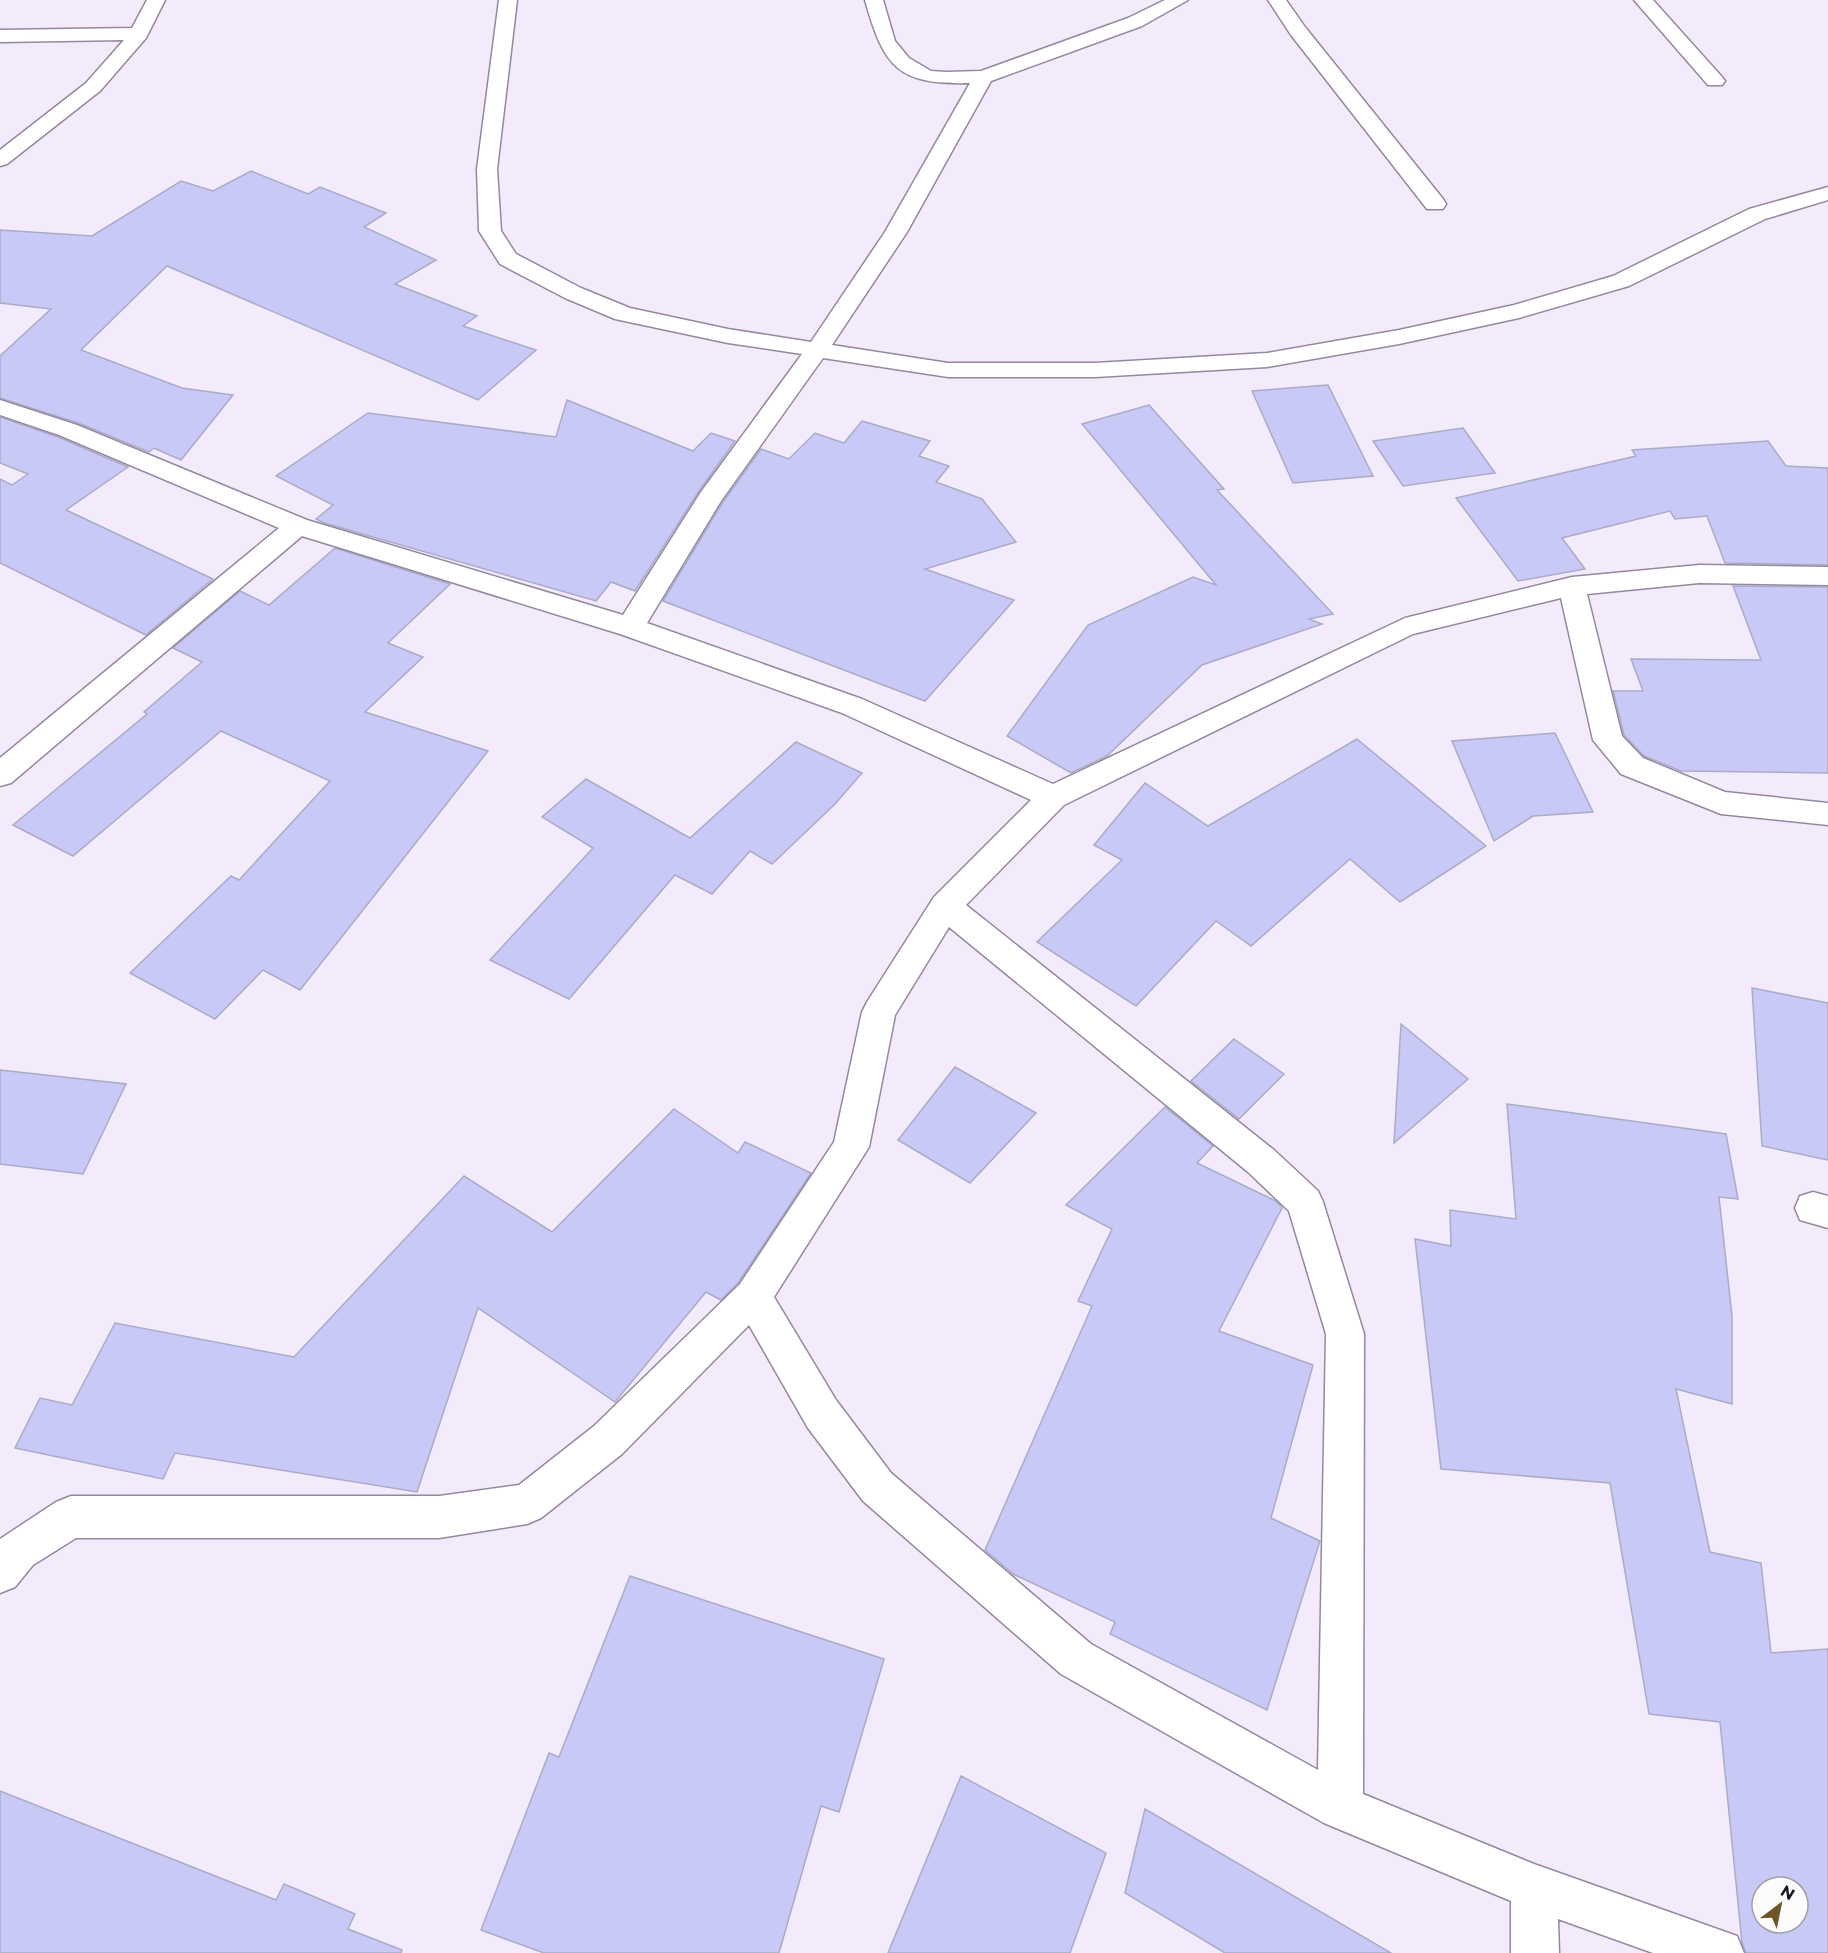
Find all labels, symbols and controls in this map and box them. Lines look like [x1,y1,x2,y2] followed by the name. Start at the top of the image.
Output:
[1750,1875,1810,1935] north arrow
[1777,1881,1798,1904] text: N

